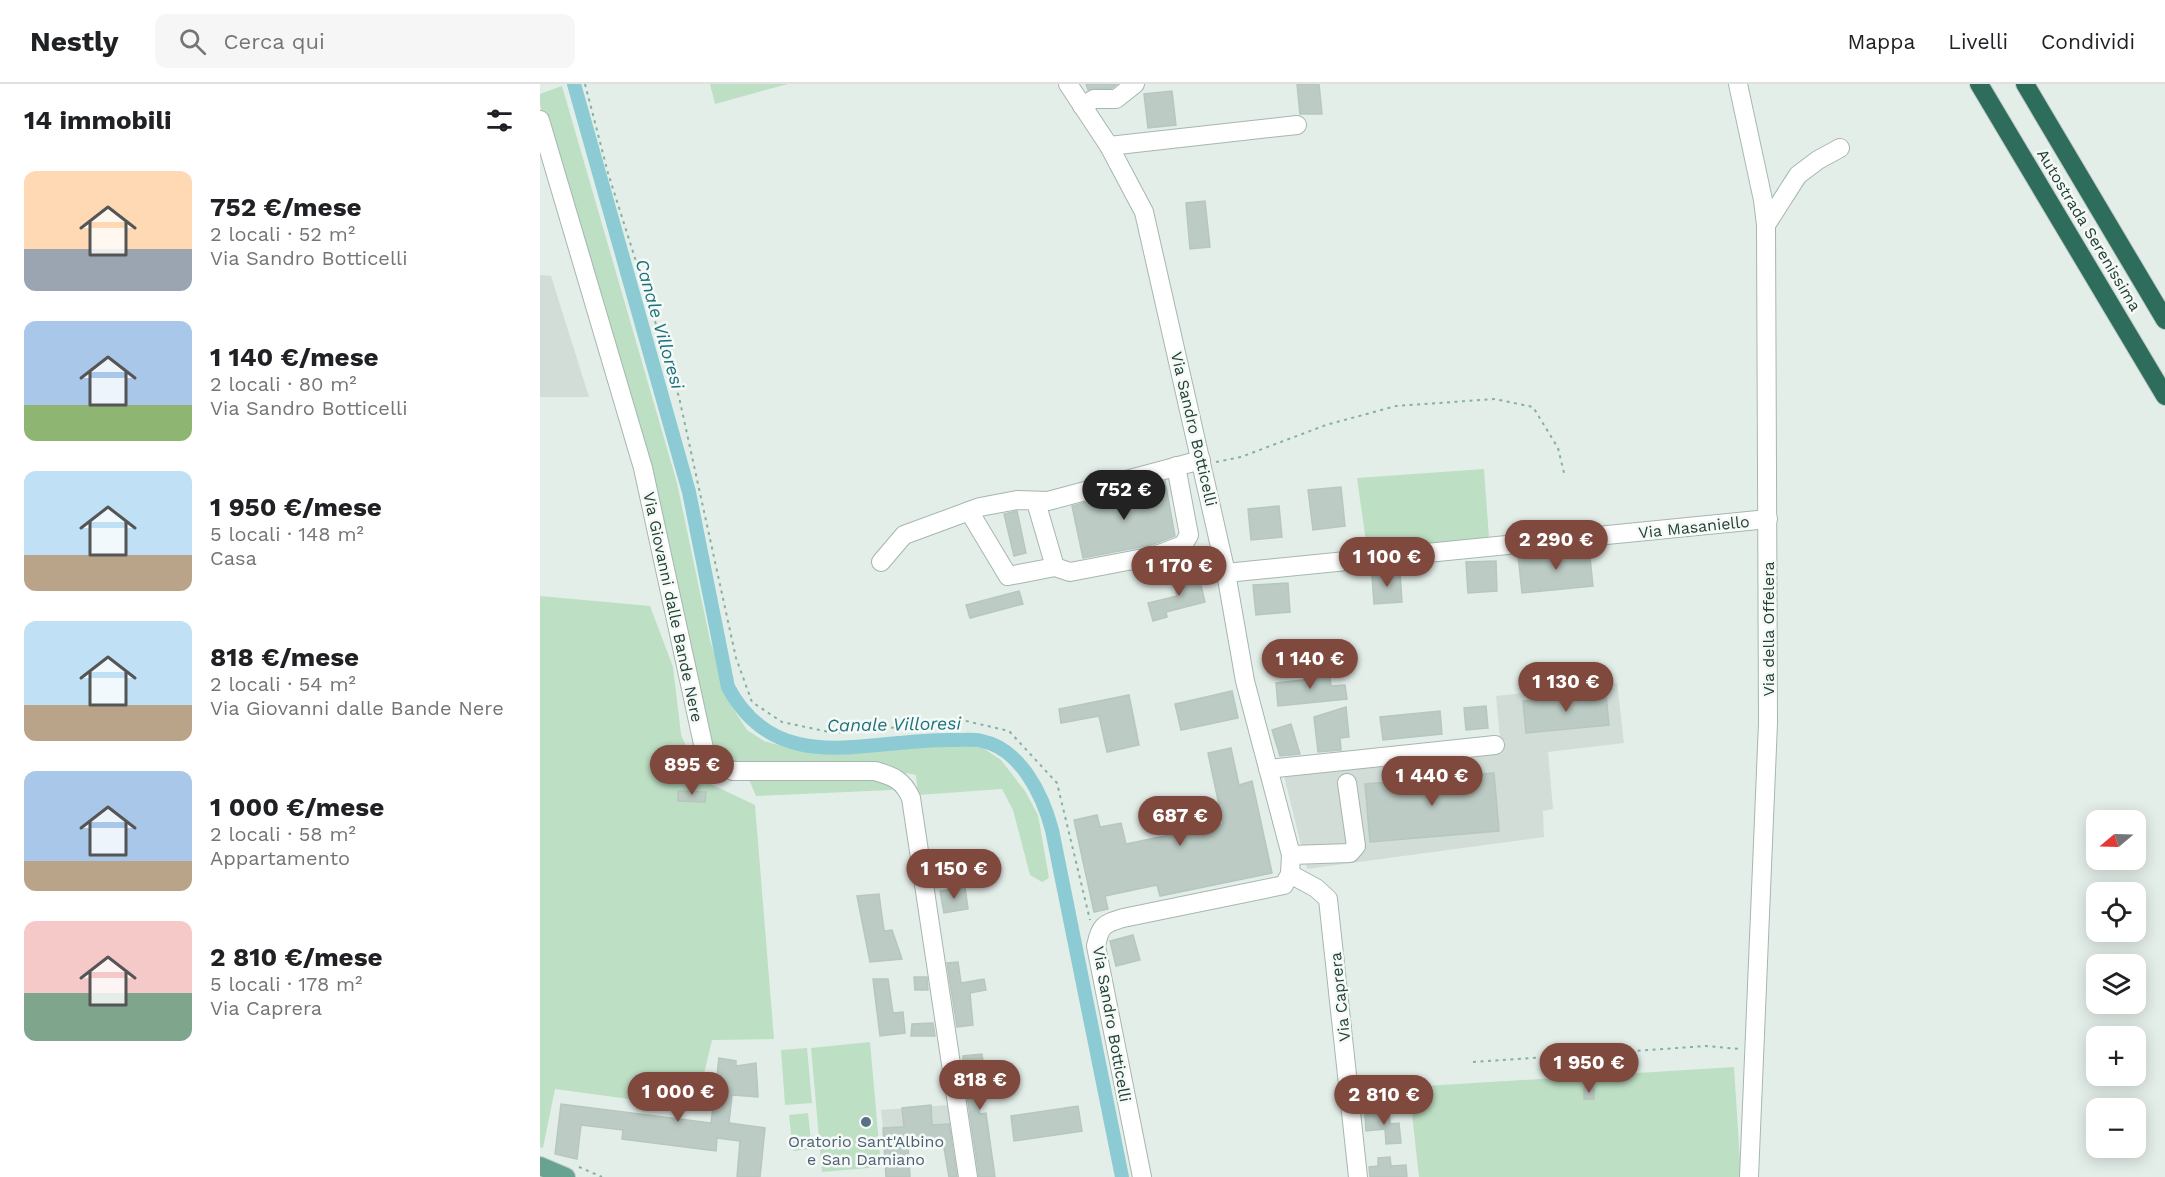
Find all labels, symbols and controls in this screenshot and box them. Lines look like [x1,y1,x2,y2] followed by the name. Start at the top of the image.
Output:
[155,14,575,68] search box
[30,25,119,58] text: Nestly
[176,25,209,58] icon: search
[224,29,325,54] text: Cerca qui
[1847,29,1915,54] text: Mappa
[1948,29,2008,54] text: Livelli
[2041,29,2135,54] text: Condividi
[483,104,516,137] icon: filters
[24,105,171,135] text: 14 immobili
[2033,145,2145,315] street label: Autostrada Serenissima
[210,192,361,222] text: 752 €/mese
[72,195,144,267] icon: home
[210,222,355,246] text: 2 locali · 52 m²
[210,246,407,270] text: Via Sandro Botticelli
[631,257,689,393] water label: Canale Villoresi
[210,342,379,372] text: 1 140 €/mese
[72,345,144,417] icon: home
[1167,350,1221,508] street label: Via Sandro Botticelli
[210,372,357,396] text: 2 locali · 80 m²
[210,396,407,420] text: Via Sandro Botticelli
[1082,470,1166,521] pin: 752 €
[1096,477,1152,501] text: 752 €
[639,490,707,724] street label: Via Giovanni dalle Bande Nere
[210,492,382,522] text: 1 950 €/mese
[72,495,144,567] icon: home
[1637,512,1751,542] street label: Via Masaniello
[1501,520,1611,571] pin: 2 290 €
[210,522,364,546] text: 5 locali · 148 m²
[1519,527,1593,551] text: 2 290 €
[1332,537,1442,588] pin: 1 100 €
[1353,544,1421,568] text: 1 100 €
[210,546,257,570] text: Casa
[1124,546,1234,597] pin: 1 170 €
[1145,553,1213,577] text: 1 170 €
[1759,561,1778,697] street label: Via della Offelera
[1255,639,1365,690] pin: 1 140 €
[210,642,359,672] text: 818 €/mese
[72,645,144,717] icon: home
[1276,646,1344,670] text: 1 140 €
[1511,662,1621,713] pin: 1 130 €
[1532,669,1600,693] text: 1 130 €
[210,672,356,696] text: 2 locali · 54 m²
[210,696,504,720] text: Via Giovanni dalle Bande Nere
[827,712,963,736] water label: Canale Villoresi
[650,745,734,796] pin: 895 €
[664,752,720,776] text: 895 €
[1377,756,1487,807] pin: 1 440 €
[1396,763,1468,787] text: 1 440 €
[210,792,384,822] text: 1 000 €/mese
[72,795,144,867] icon: home
[1138,796,1222,847] pin: 687 €
[1152,803,1208,827] text: 687 €
[2086,810,2146,870] north arrow
[2086,810,2146,1158] map controls
[210,822,356,846] text: 2 locali · 58 m²
[210,846,350,870] text: Appartamento
[899,849,1009,900] pin: 1 150 €
[920,856,988,880] text: 1 150 €
[2086,882,2146,942] button: locate
[210,942,383,972] text: 2 810 €/mese
[72,945,144,1017] icon: home
[1089,945,1135,1103] street label: Via Sandro Botticelli
[1326,951,1354,1043] street label: Via Caprera
[2086,954,2146,1014] button: layers
[210,972,362,996] text: 5 locali · 178 m²
[210,996,322,1020] text: Via Caprera
[2086,1026,2146,1086] button: +
[1534,1043,1644,1094] pin: 1 950 €
[1554,1050,1624,1074] text: 1 950 €
[938,1060,1022,1111] pin: 818 €
[953,1067,1007,1091] text: 818 €
[623,1072,733,1123] pin: 1 000 €
[1329,1075,1439,1126] pin: 2 810 €
[642,1079,714,1103] text: 1 000 €
[1348,1082,1420,1106] text: 2 810 €
[2086,1098,2146,1158] button: −
[859,1115,873,1129] marker: Oratorio Sant'Albino e San Damiano
[788,1132,944,1169] place label: Oratorio Sant'Albino e San Damiano

